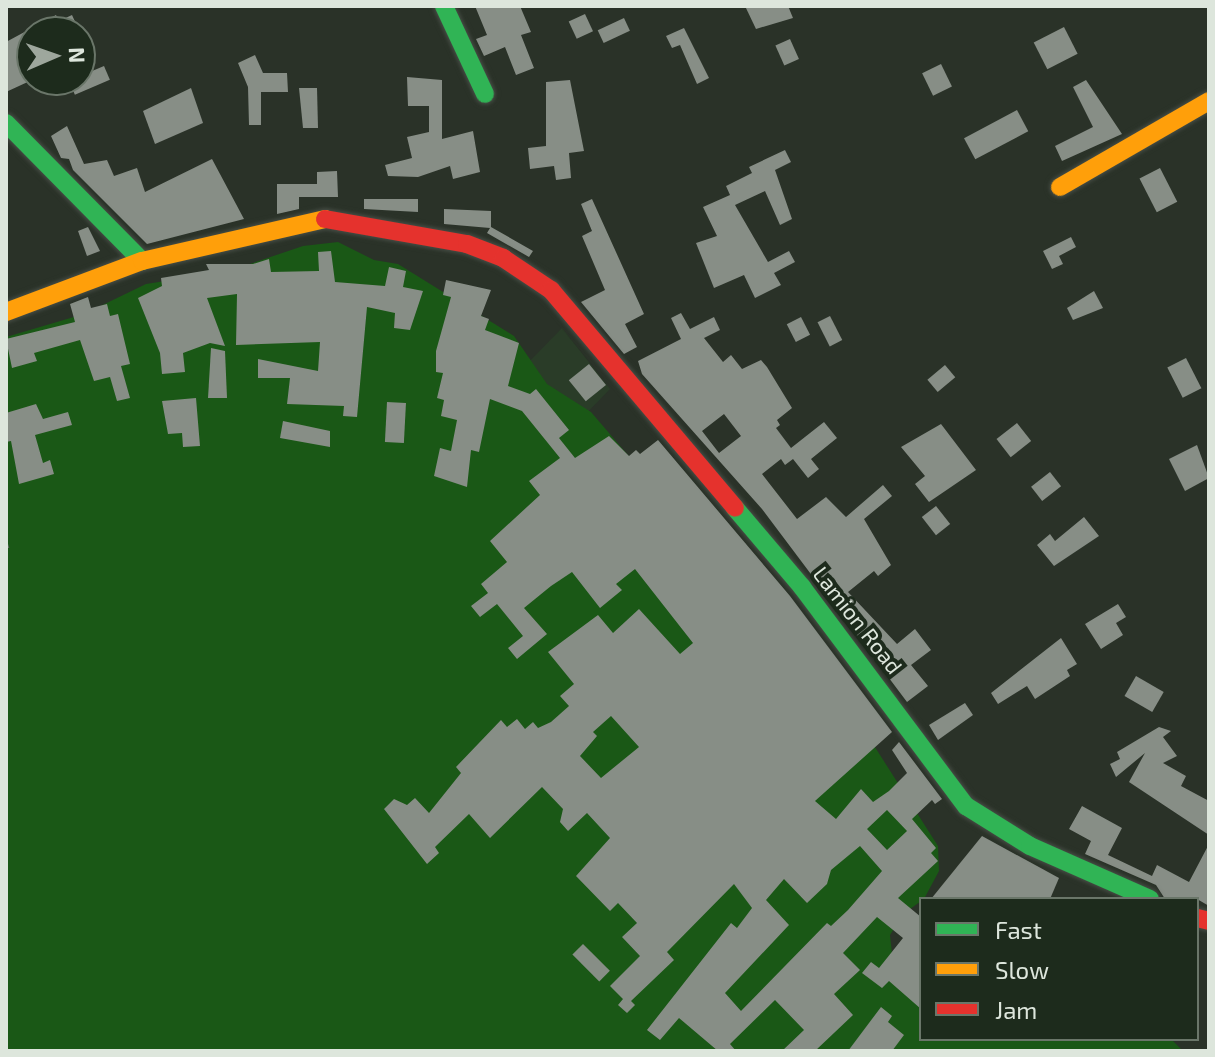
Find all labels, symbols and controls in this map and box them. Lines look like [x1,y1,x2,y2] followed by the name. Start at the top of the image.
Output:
[16,16,96,96] north arrow
[65,47,91,64] text: N
[808,561,908,679] street label: Lamion Road
[919,897,1199,1041] legend
[995,915,1042,944] text: Fast
[995,955,1049,984] text: Slow
[995,995,1037,1024] text: Jam

